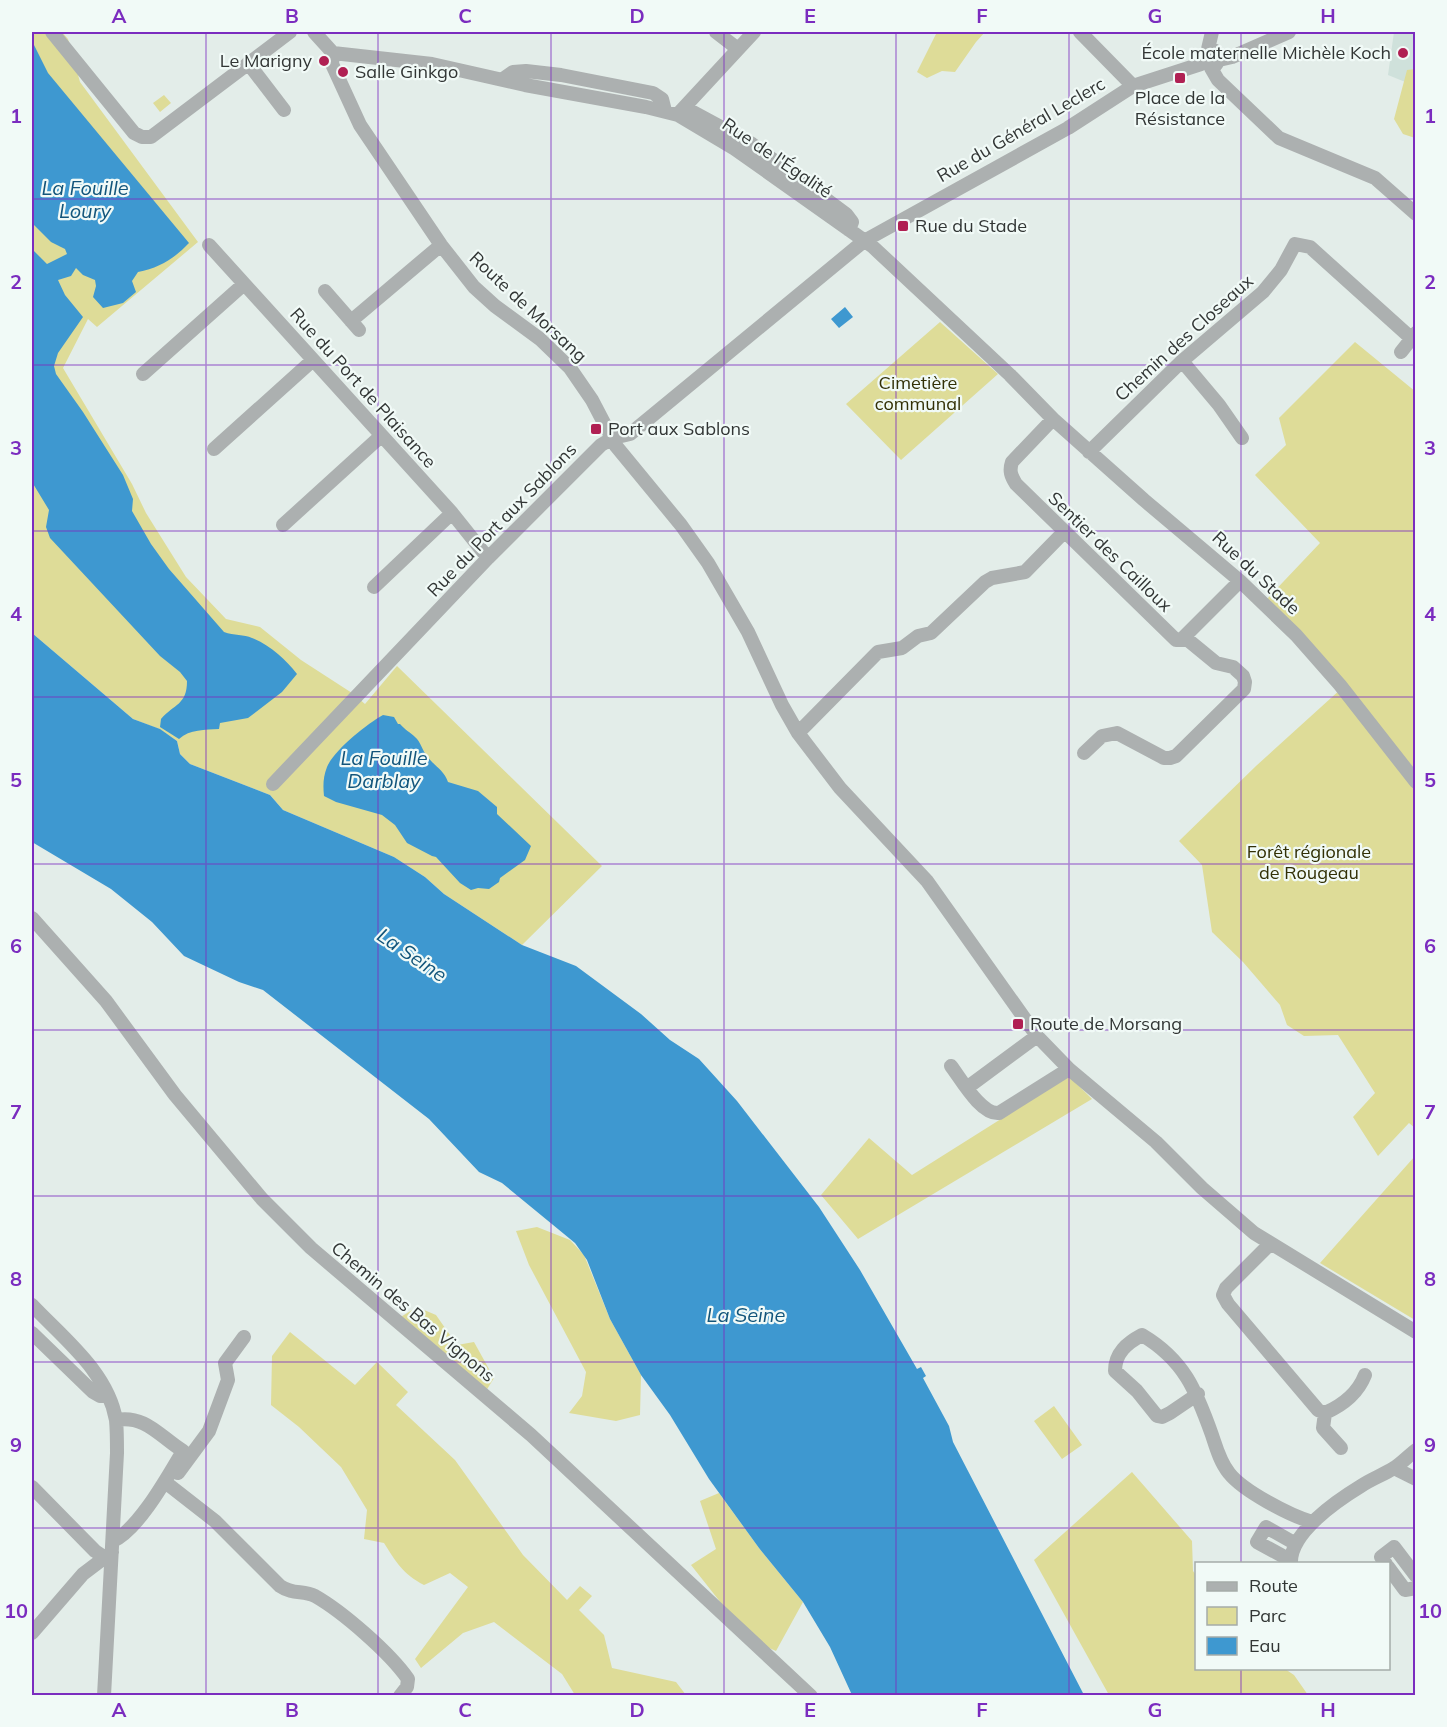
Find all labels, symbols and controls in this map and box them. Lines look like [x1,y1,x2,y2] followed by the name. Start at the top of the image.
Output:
[112,3,127,28] text: A
[285,3,299,28] text: B
[458,3,472,28] text: C
[629,3,645,28] text: D
[804,3,816,28] text: E
[976,3,988,28] text: F
[1148,3,1162,28] text: G
[1320,3,1336,28] text: H
[1141,41,1391,64] place label: École maternelle Michèle Koch
[1396,46,1410,60] marker: École maternelle Michèle Koch
[220,49,312,72] place label: Le Marigny
[317,54,331,68] marker: Le Marigny
[355,60,458,83] place label: Salle Ginkgo
[336,65,350,79] marker: Salle Ginkgo
[1173,71,1187,85] marker: Place de la Résistance
[932,72,1109,187] street label: Rue du Général Leclerc
[1135,86,1225,130] place label: Place de la Résistance
[10,103,22,128] text: 1
[1424,103,1436,128] text: 1
[718,112,837,203] street label: Rue de l'Égalité
[41,175,129,223] water label: La Fouille Loury
[915,214,1027,237] place label: Rue du Stade
[896,219,910,233] marker: Rue du Stade
[465,246,592,367] street label: Route de Morsang
[10,269,22,294] text: 2
[1110,269,1258,406] street label: Chemin des Closeaux
[1424,269,1436,294] text: 2
[285,303,442,473] street label: Rue du Port de Plaisance
[875,371,961,415] park label: Cimetière communal
[608,417,750,440] place label: Port aux Sablons
[589,422,603,436] marker: Port aux Sablons
[10,435,22,460] text: 3
[1424,435,1436,460] text: 3
[422,438,581,601] street label: Rue du Port aux Sablons
[1044,487,1177,617] street label: Sentier des Cailloux
[1208,526,1305,619] street label: Rue du Stade
[10,601,22,626] text: 4
[1424,601,1436,626] text: 4
[340,745,428,793] water label: La Fouille Darblay
[10,767,22,792] text: 5
[1424,767,1436,792] text: 5
[1247,840,1371,884] park label: Forêt régionale de Rougeau
[373,922,452,987] water label: La Seine
[10,933,22,958] text: 6
[1424,933,1436,958] text: 6
[1030,1012,1182,1035] place label: Route de Morsang
[1011,1017,1025,1031] marker: Route de Morsang
[10,1099,22,1124] text: 7
[1424,1099,1436,1124] text: 7
[327,1236,500,1387] street label: Chemin des Bas Vignons
[10,1266,22,1291] text: 8
[1424,1266,1436,1291] text: 8
[707,1302,786,1327] water label: La Seine
[10,1432,22,1457] text: 9
[1424,1432,1436,1457] text: 9
[1195,1562,1390,1670] legend
[1249,1574,1298,1597] text: Route
[4,1598,28,1623] text: 10
[1418,1598,1442,1623] text: 10
[1249,1604,1287,1627] text: Parc
[1249,1634,1281,1657] text: Eau
[112,1697,127,1722] text: A
[285,1697,299,1722] text: B
[458,1697,472,1722] text: C
[629,1697,645,1722] text: D
[804,1697,816,1722] text: E
[976,1697,988,1722] text: F
[1148,1697,1162,1722] text: G
[1320,1697,1336,1722] text: H

